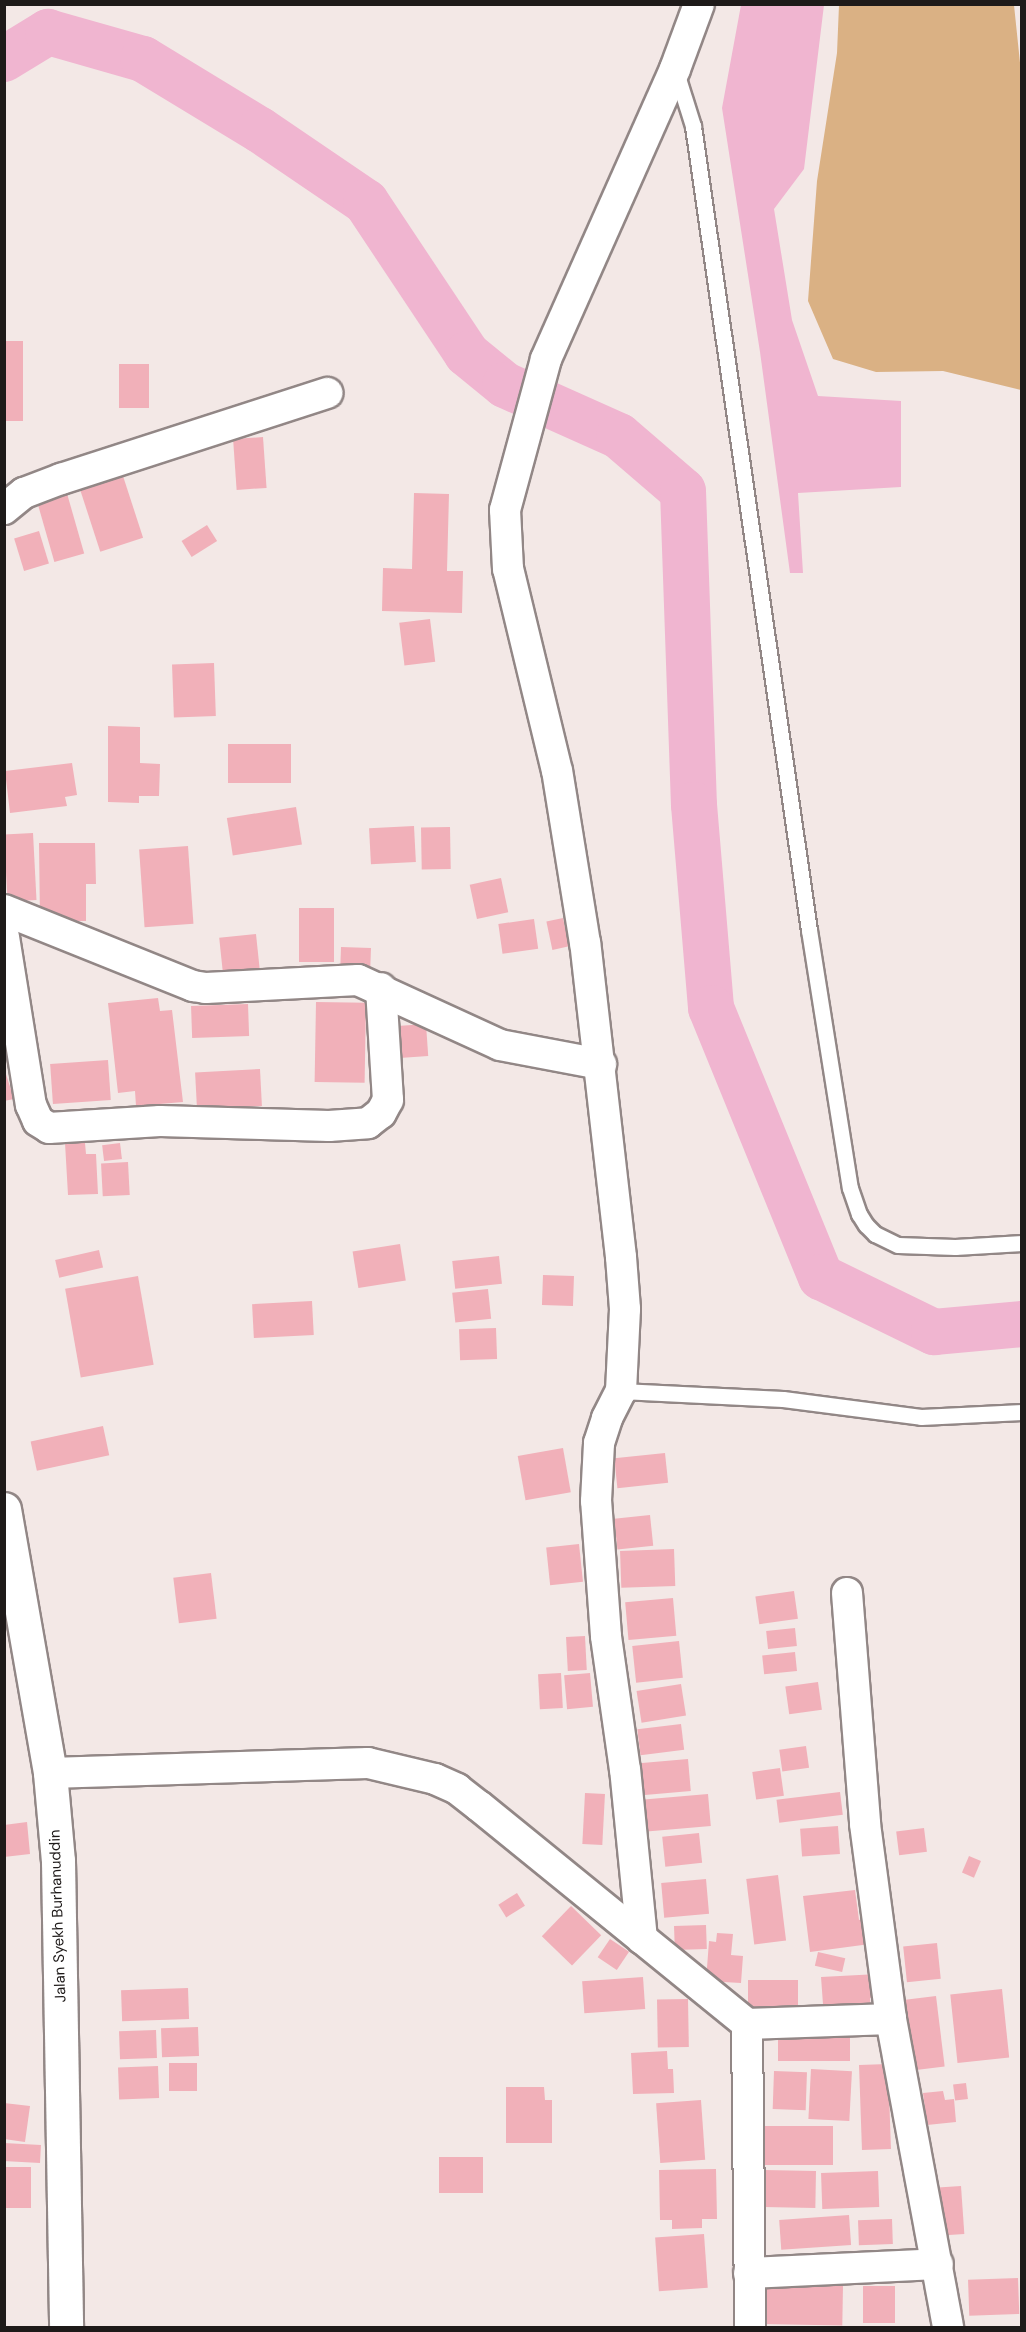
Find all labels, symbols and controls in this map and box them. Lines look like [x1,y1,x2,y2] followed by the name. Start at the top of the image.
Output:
[46,1829,70,2003] street label: Jalan Syekh Burhanuddin

